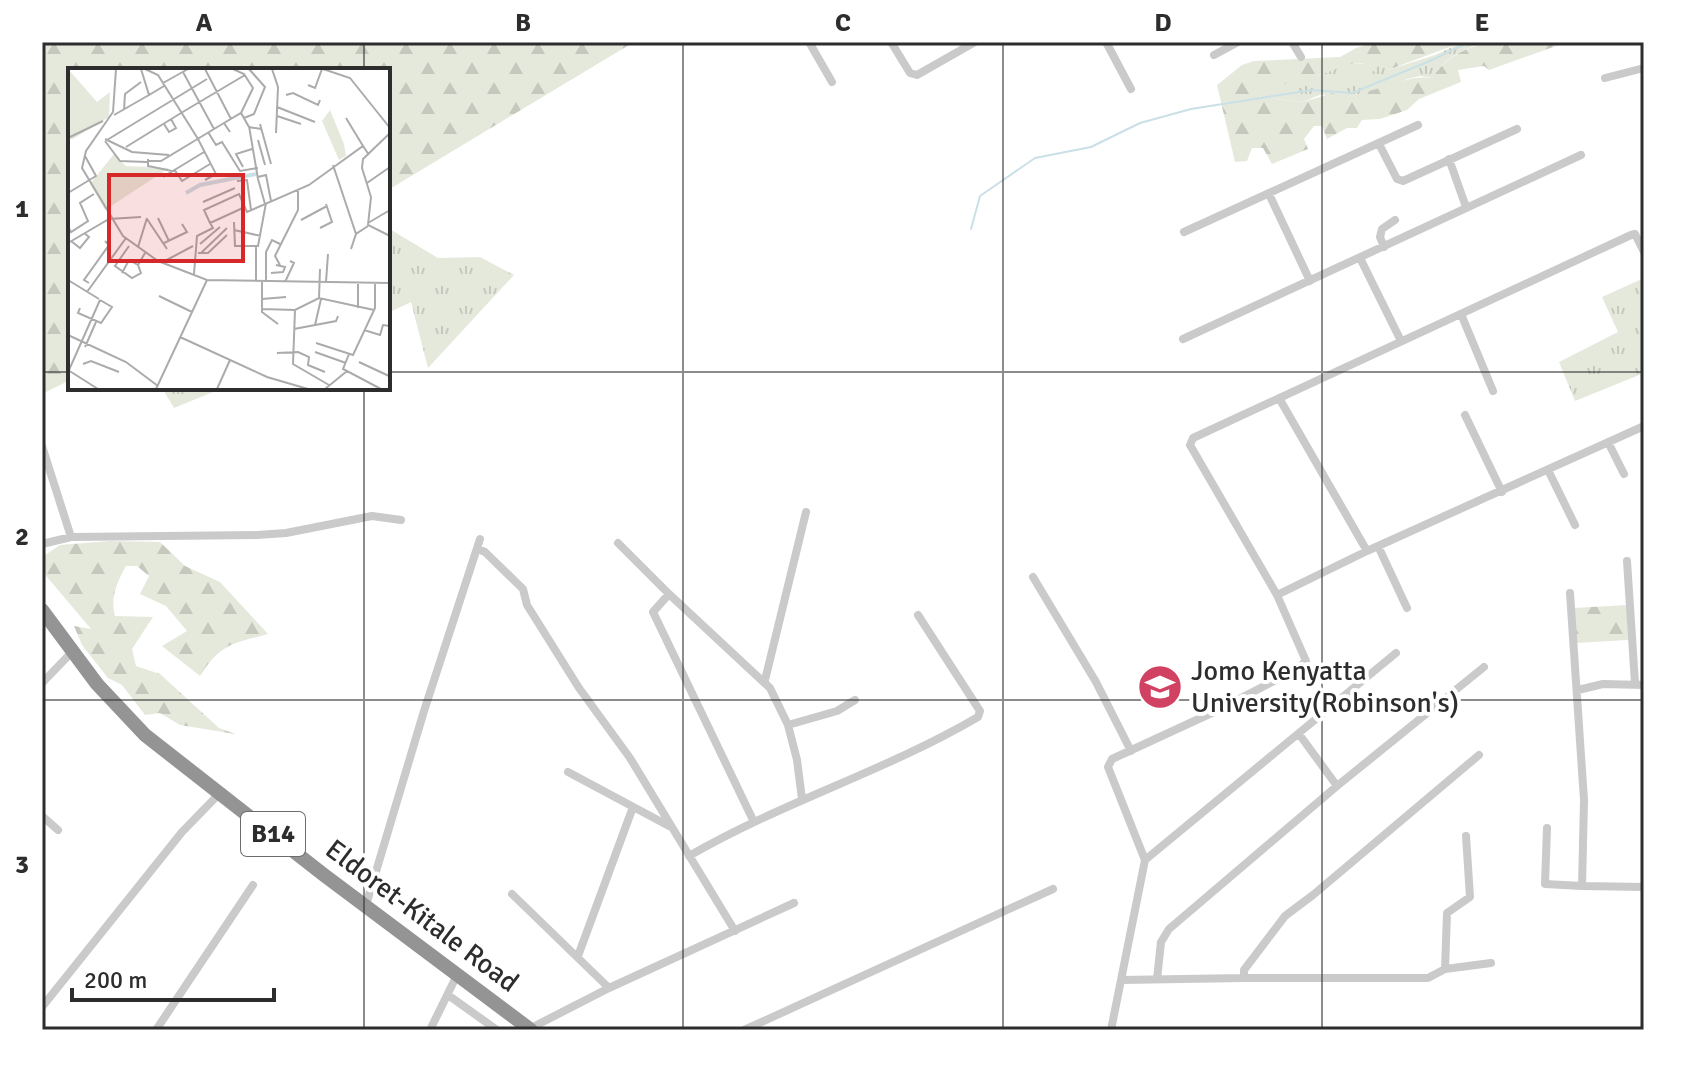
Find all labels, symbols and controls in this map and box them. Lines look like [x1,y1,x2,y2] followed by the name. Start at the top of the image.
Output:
[196,7,213,39] text: A
[515,7,531,39] text: B
[835,7,851,39] text: C
[1154,7,1172,39] text: D
[1475,7,1489,39] text: E
[68,68,390,390] inset map
[15,193,29,225] text: 1
[15,521,29,553] text: 2
[1191,654,1459,720] place label: Jomo Kenyatta University(Robinson's)
[1136,663,1184,711] school or university icon: Jomo Kenyatta University(Robinson's)
[241,812,305,856] road number: B14
[319,832,525,1000] street label: Eldoret-Kitale Road
[15,849,29,881] text: 3
[72,952,274,1002] scale bar
[84,965,147,995] text: 200 m

